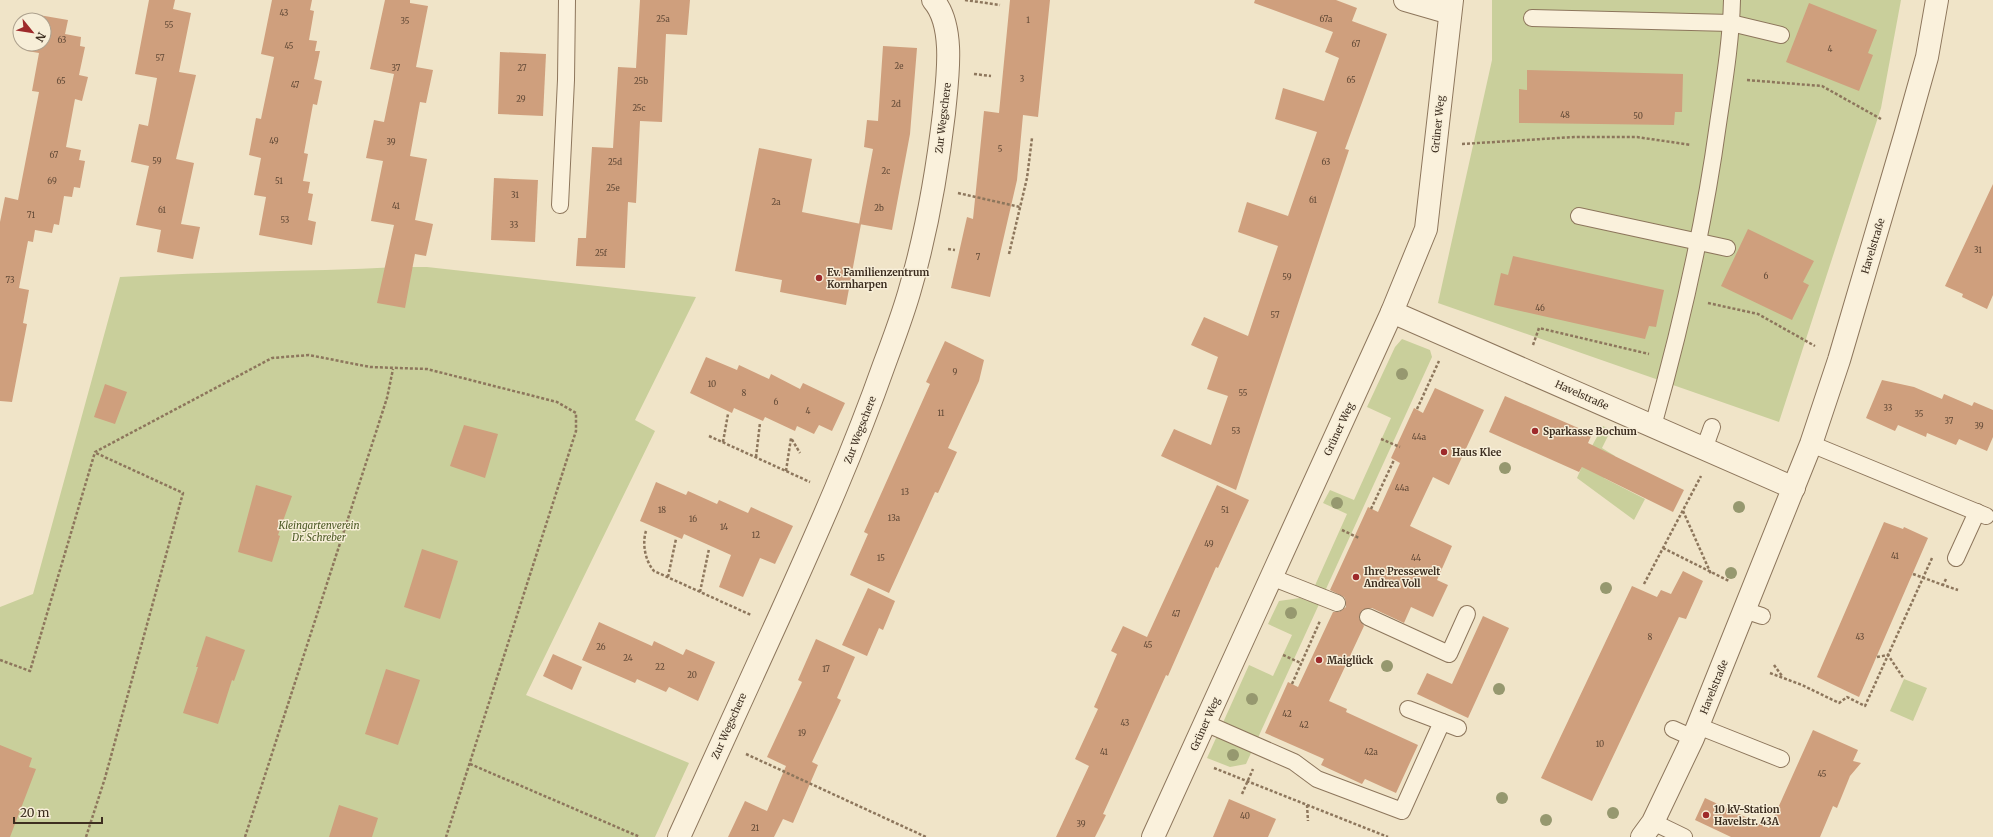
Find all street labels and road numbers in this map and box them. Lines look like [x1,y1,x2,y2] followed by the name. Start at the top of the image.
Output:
[932,82,954,154] street label: Zur Wegschere
[1429,95,1447,153] street label: Grüner Weg
[1858,217,1888,275] street label: Havelstraße
[1553,377,1611,413] street label: Havelstraße
[841,394,879,466] street label: Zur Wegschere
[1321,400,1357,458] street label: Grüner Weg
[1697,658,1731,716] street label: Havelstraße
[709,691,749,761] street label: Zur Wegschere
[1187,695,1223,753] street label: Grüner Weg

